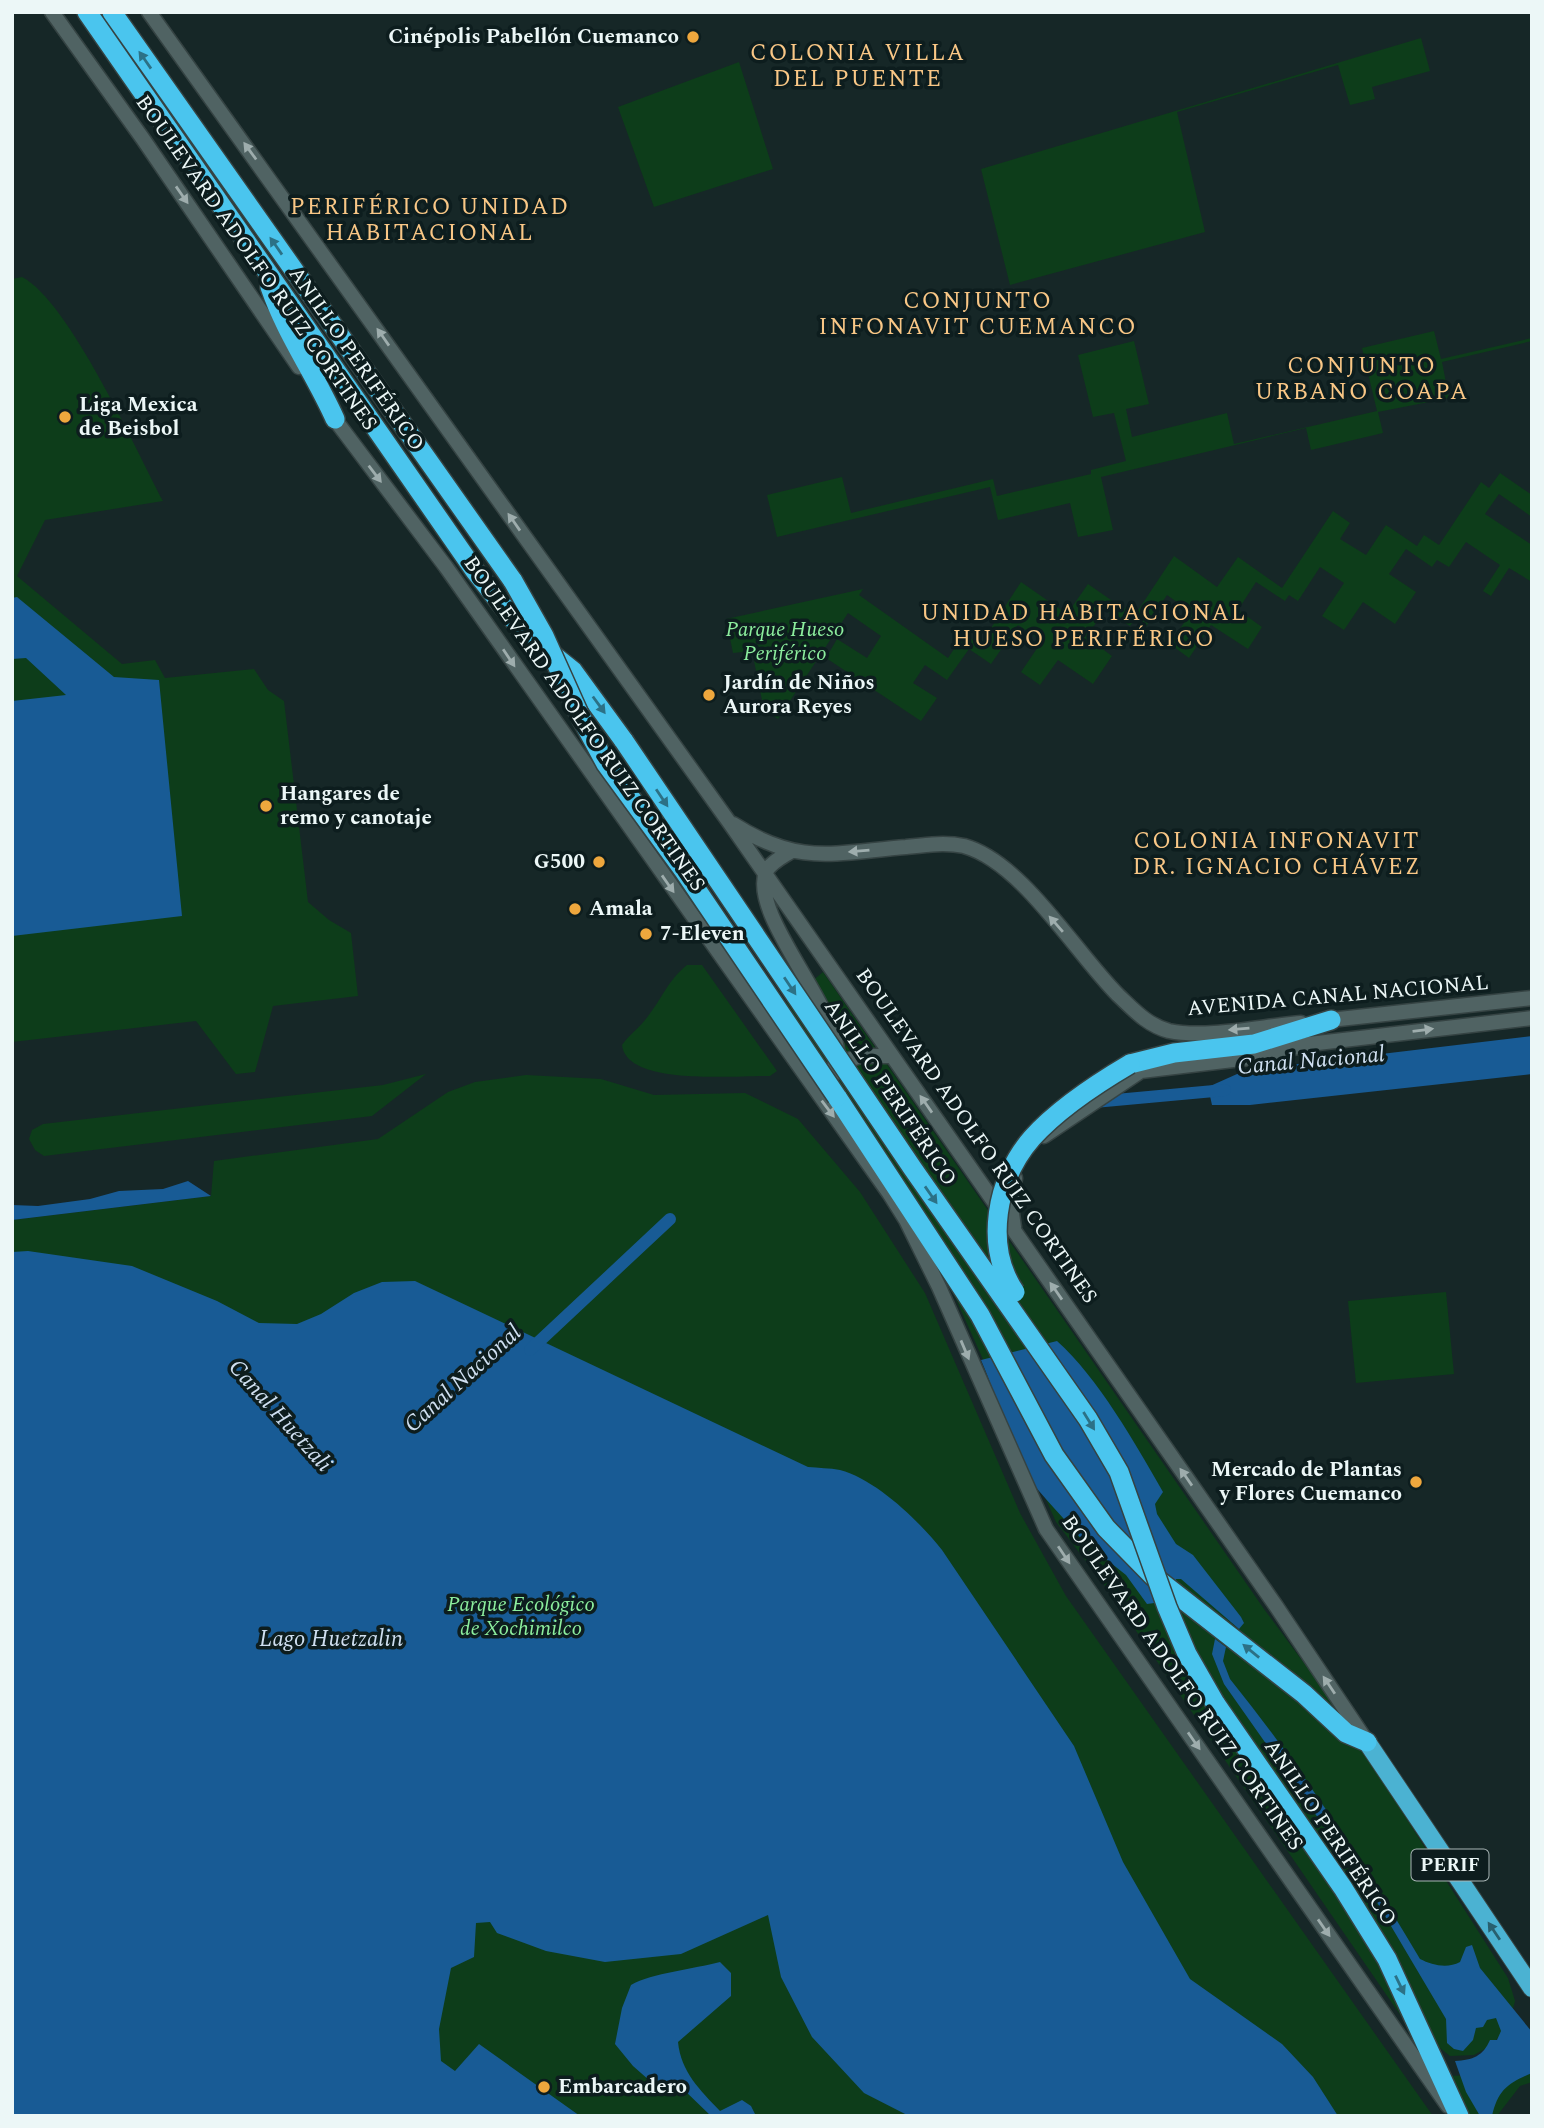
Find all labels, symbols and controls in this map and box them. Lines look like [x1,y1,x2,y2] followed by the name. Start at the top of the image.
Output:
[388,21,679,53] place label: Cinépolis Pabellón Cuemanco
[685,29,701,45] marker: Cinépolis Pabellón Cuemanco
[750,36,966,97] district label: COLONIA VILLA DEL PUENTE
[138,51,152,69] one-way arrow
[127,89,385,437] street label: BOULEVARD ADOLFO RUIZ CORTINES
[244,142,258,160] one-way arrow
[175,186,189,204] one-way arrow
[290,190,570,251] district label: PERIFÉRICO UNIDAD HABITACIONAL
[269,237,283,255] one-way arrow
[280,260,432,458] street label: ANILLO PERIFÉRICO
[819,284,1137,345] district label: CONJUNTO INFONAVIT CUEMANCO
[376,328,390,346] one-way arrow
[1255,349,1469,410] district label: CONJUNTO URBANO COAPA
[79,389,198,445] place label: Liga Mexica de Beisbol
[57,409,73,425] marker: Liga Mexica de Beisbol
[368,465,382,483] one-way arrow
[507,513,521,531] one-way arrow
[455,550,713,898] street label: BOULEVARD ADOLFO RUIZ CORTINES
[921,596,1247,657] district label: UNIDAD HABITACIONAL HUESO PERIFÉRICO
[725,614,845,670] park label: Parque Hueso Periférico
[502,649,516,667] one-way arrow
[723,667,875,723] place label: Jardín de Niños Aurora Reyes
[701,687,717,703] marker: Jardín de Niños Aurora Reyes
[591,696,605,714] one-way arrow
[280,778,432,834] place label: Hangares de remo y canotaje
[655,789,669,807] one-way arrow
[258,798,274,814] marker: Hangares de remo y canotaje
[1133,824,1422,885] district label: COLONIA INFONAVIT DR. IGNACIO CHÁVEZ
[534,846,585,878] place label: G500
[848,846,870,857] one-way arrow
[591,854,607,870] marker: G500
[662,874,675,894] one-way arrow
[589,893,653,925] place label: Amala
[567,901,583,917] marker: Amala
[1048,915,1064,933] one-way arrow
[660,918,745,950] place label: 7-Eleven
[638,926,654,942] marker: 7-Eleven
[847,962,1105,1310] street label: BOULEVARD ADOLFO RUIZ CORTINES
[1186,967,1490,1025] street label: AVENIDA CANAL NACIONAL
[783,977,797,995] one-way arrow
[815,993,965,1193] street label: ANILLO PERIFÉRICO
[1227,1024,1249,1035] one-way arrow
[1413,1025,1435,1036] one-way arrow
[1236,1037,1386,1085] water label: Canal Nacional
[919,1095,933,1113] one-way arrow
[821,1100,836,1118] one-way arrow
[924,1186,938,1204] one-way arrow
[1049,1282,1063,1300] one-way arrow
[396,1316,530,1441] water label: Canal Nacional
[960,1340,971,1361] one-way arrow
[219,1352,341,1480] water label: Canal Huetzali
[1083,1412,1096,1431] one-way arrow
[1211,1454,1402,1510] place label: Mercado de Plantas y Flores Cuemanco
[1179,1468,1193,1486] one-way arrow
[1408,1474,1424,1490] marker: Mercado de Plantas y Flores Cuemanco
[1053,1509,1311,1857] street label: BOULEVARD ADOLFO RUIZ CORTINES
[1057,1546,1071,1564] one-way arrow
[447,1589,595,1645] park label: Parque Ecológico de Xochimilco
[259,1622,403,1657] water label: Lago Huetzalin
[1243,1644,1260,1659] one-way arrow
[1322,1676,1336,1694] one-way arrow
[1187,1732,1201,1750] one-way arrow
[1255,1733,1405,1933] street label: ANILLO PERIFÉRICO
[1412,1850,1488,1881] road number: PERIF
[1317,1919,1331,1937] one-way arrow
[1488,1921,1501,1940] one-way arrow
[1394,1975,1405,1995] one-way arrow
[558,2071,687,2103] place label: Embarcadero
[536,2079,552,2095] marker: Embarcadero

